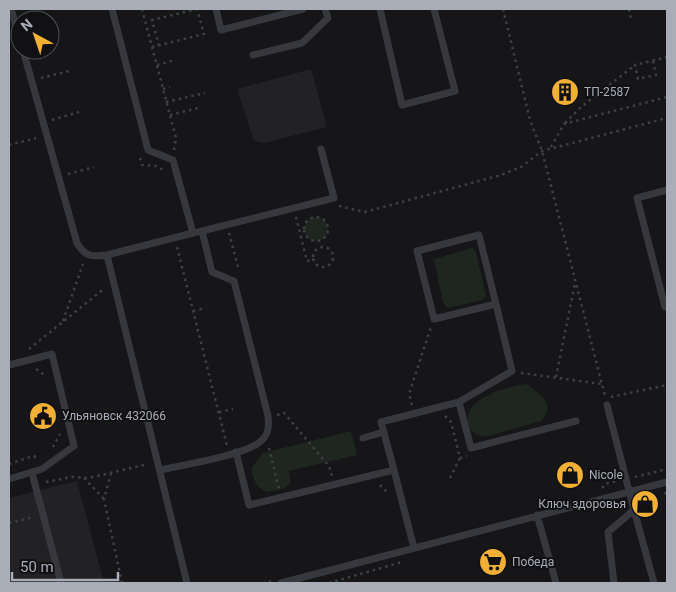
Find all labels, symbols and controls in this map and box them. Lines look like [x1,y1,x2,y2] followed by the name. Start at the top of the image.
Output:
[10,10,60,60] north arrow
[18,16,36,34] text: N
[550,77,580,107] building icon: ТП-2587
[584,85,630,99] place label: ТП-2587
[28,401,58,431] public building icon: Ульяновск 432066
[62,409,166,423] place label: Ульяновск 432066
[555,460,585,490] shop icon: Nicole
[589,468,623,482] place label: Nicole
[630,489,660,519] shop icon: Ключ здоровья
[538,497,626,511] place label: Ключ здоровья
[478,547,508,577] supermarket icon: Победа
[12,550,119,582] scale bar
[512,555,554,569] place label: Победа
[20,558,54,576] text: 50 m

